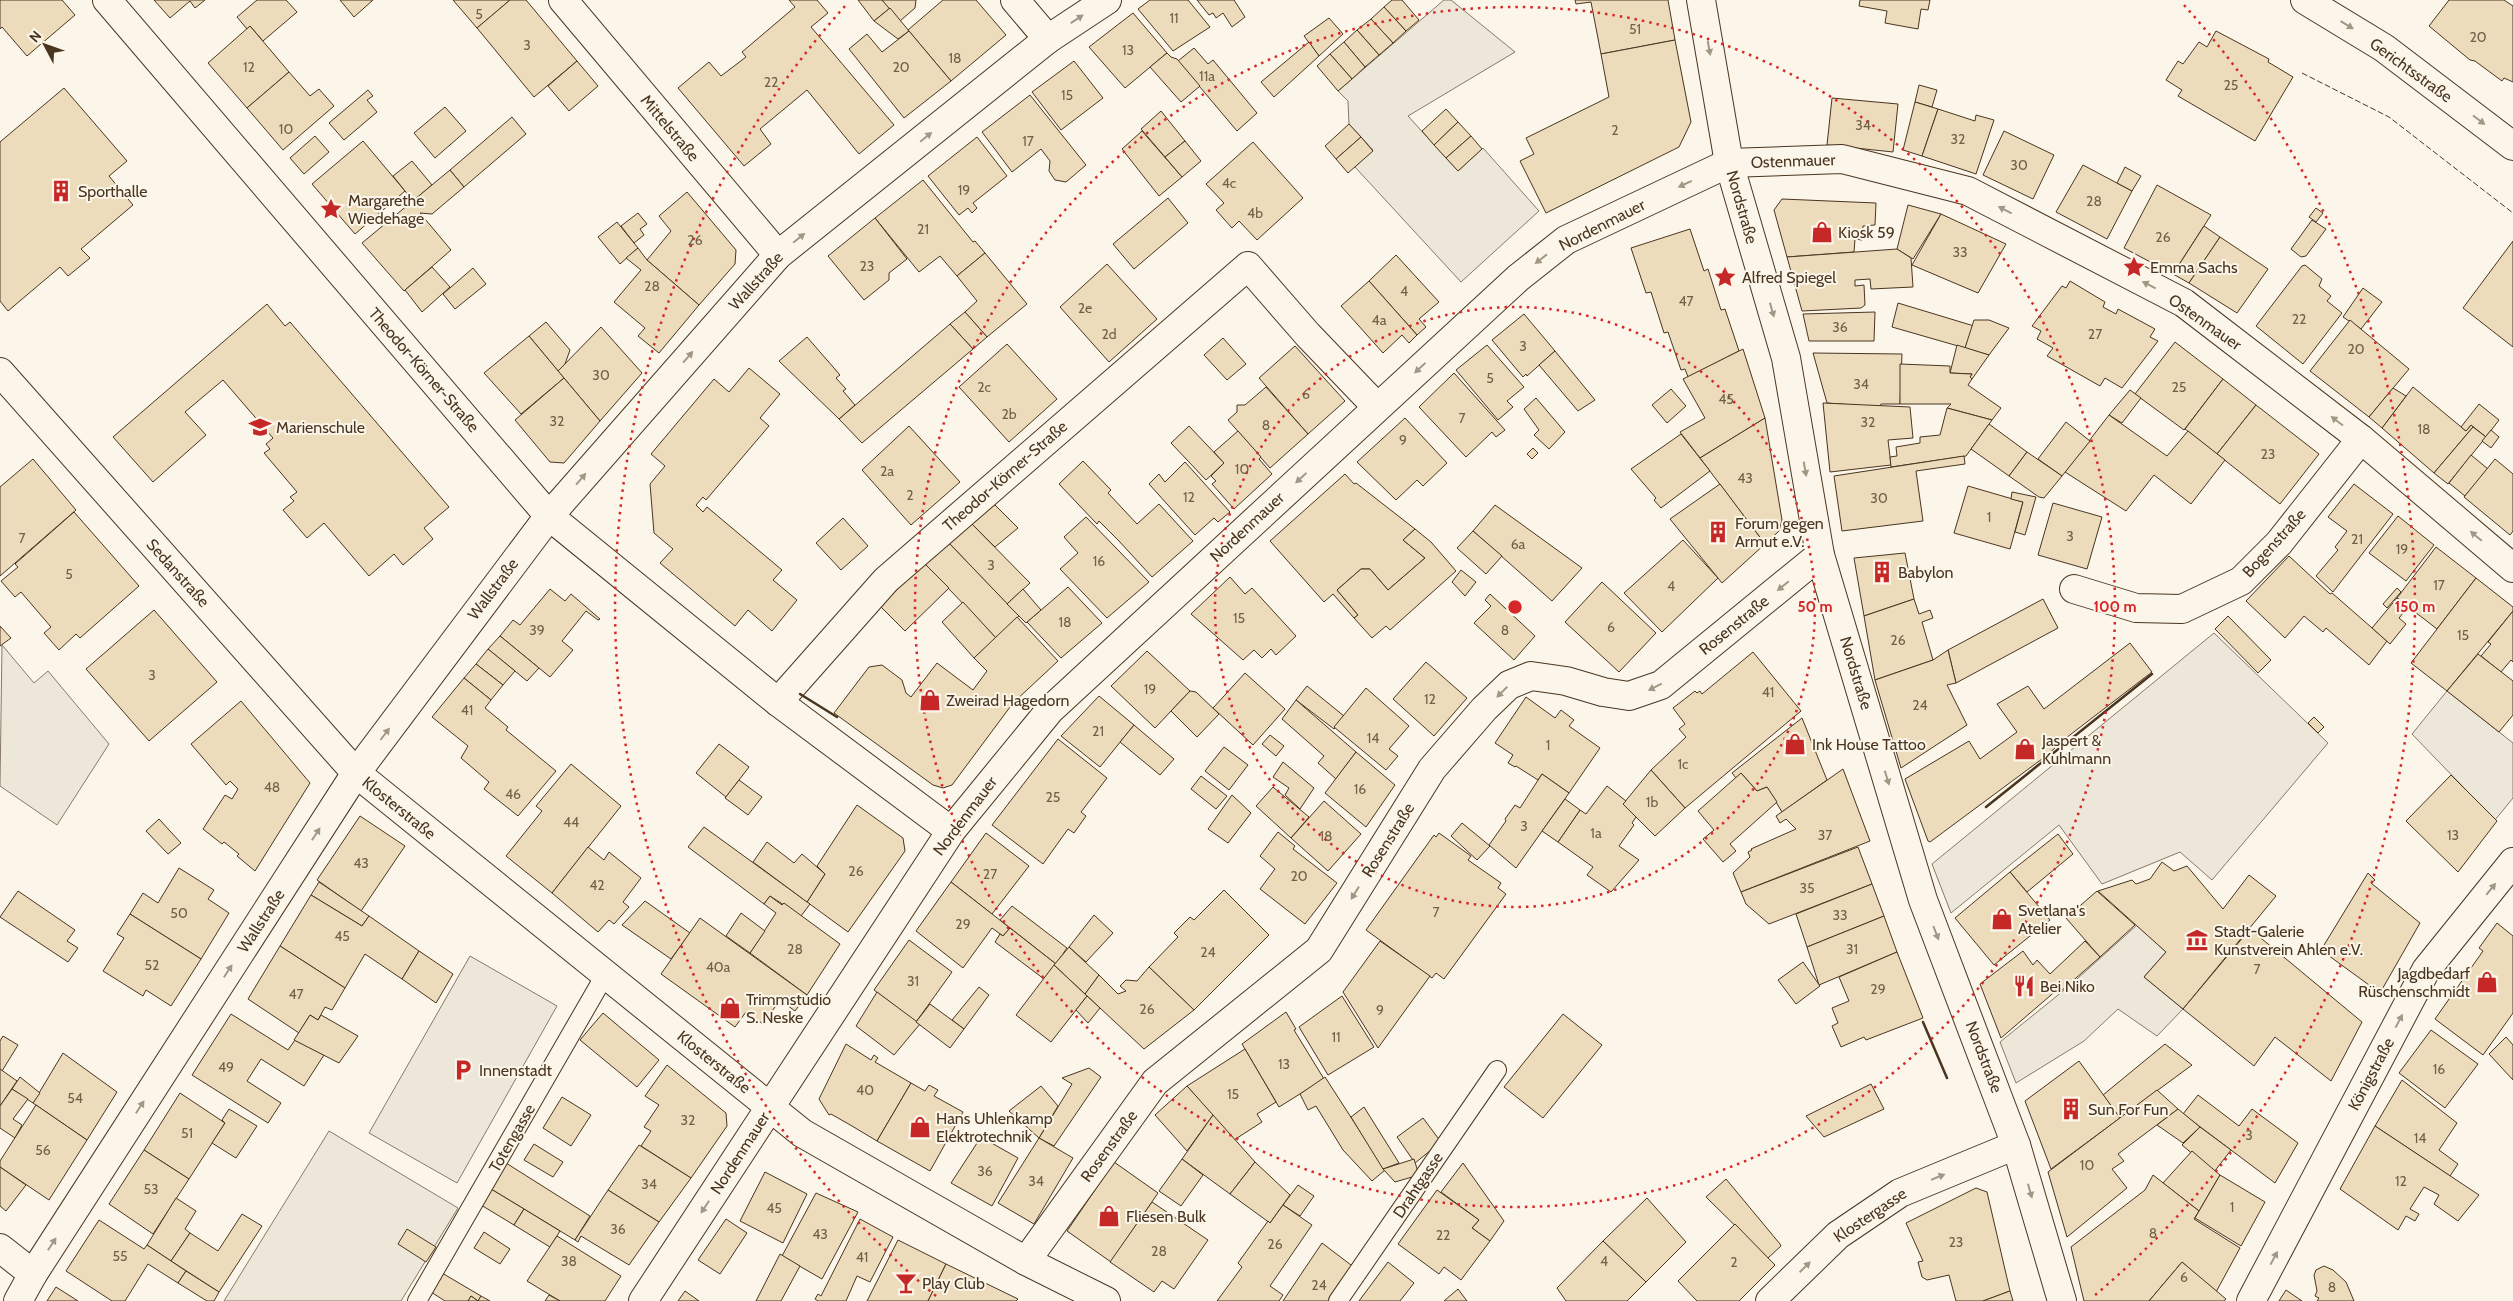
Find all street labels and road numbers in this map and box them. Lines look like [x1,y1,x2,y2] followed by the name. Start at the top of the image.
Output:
[2366,34,2456,106] street label: Gerichtsstraße
[637,91,703,165] street label: Mittelstraße
[1750,150,1837,172] street label: Ostenmauer
[1722,168,1762,246] street label: Nordstraße
[1556,195,1649,255] street label: Nordenmauer
[725,248,787,314] street label: Wallstraße
[2165,290,2246,355] street label: Ostenmauer
[365,304,483,436] street label: Theodor-Körner-Straße
[939,417,1071,535] street label: Theodor-Körner-Straße
[1206,487,1289,566] street label: Nordenmauer
[2238,505,2310,581] street label: Bogenstraße
[142,535,214,611] street label: Sedanstraße
[464,555,522,623] street label: Wallstraße
[1695,591,1773,659] street label: Rosenstraße
[1836,634,1876,712] street label: Nordstraße
[929,772,1001,859] street label: Nordenmauer
[359,773,439,843] street label: Klosterstraße
[1358,799,1418,881] street label: Rosenstraße
[234,886,288,956] street label: Wallstraße
[1962,1018,2006,1096] street label: Nordstraße
[674,1027,754,1097] street label: Klosterstraße
[2344,1034,2398,1114] street label: Königstraße
[485,1101,539,1175] street label: Totengasse
[1077,1106,1141,1186] street label: Rosenstraße
[706,1108,774,1198] street label: Nordenmauer
[1389,1149,1447,1221] street label: Drahtgasse
[1830,1184,1910,1246] street label: Klostergasse

